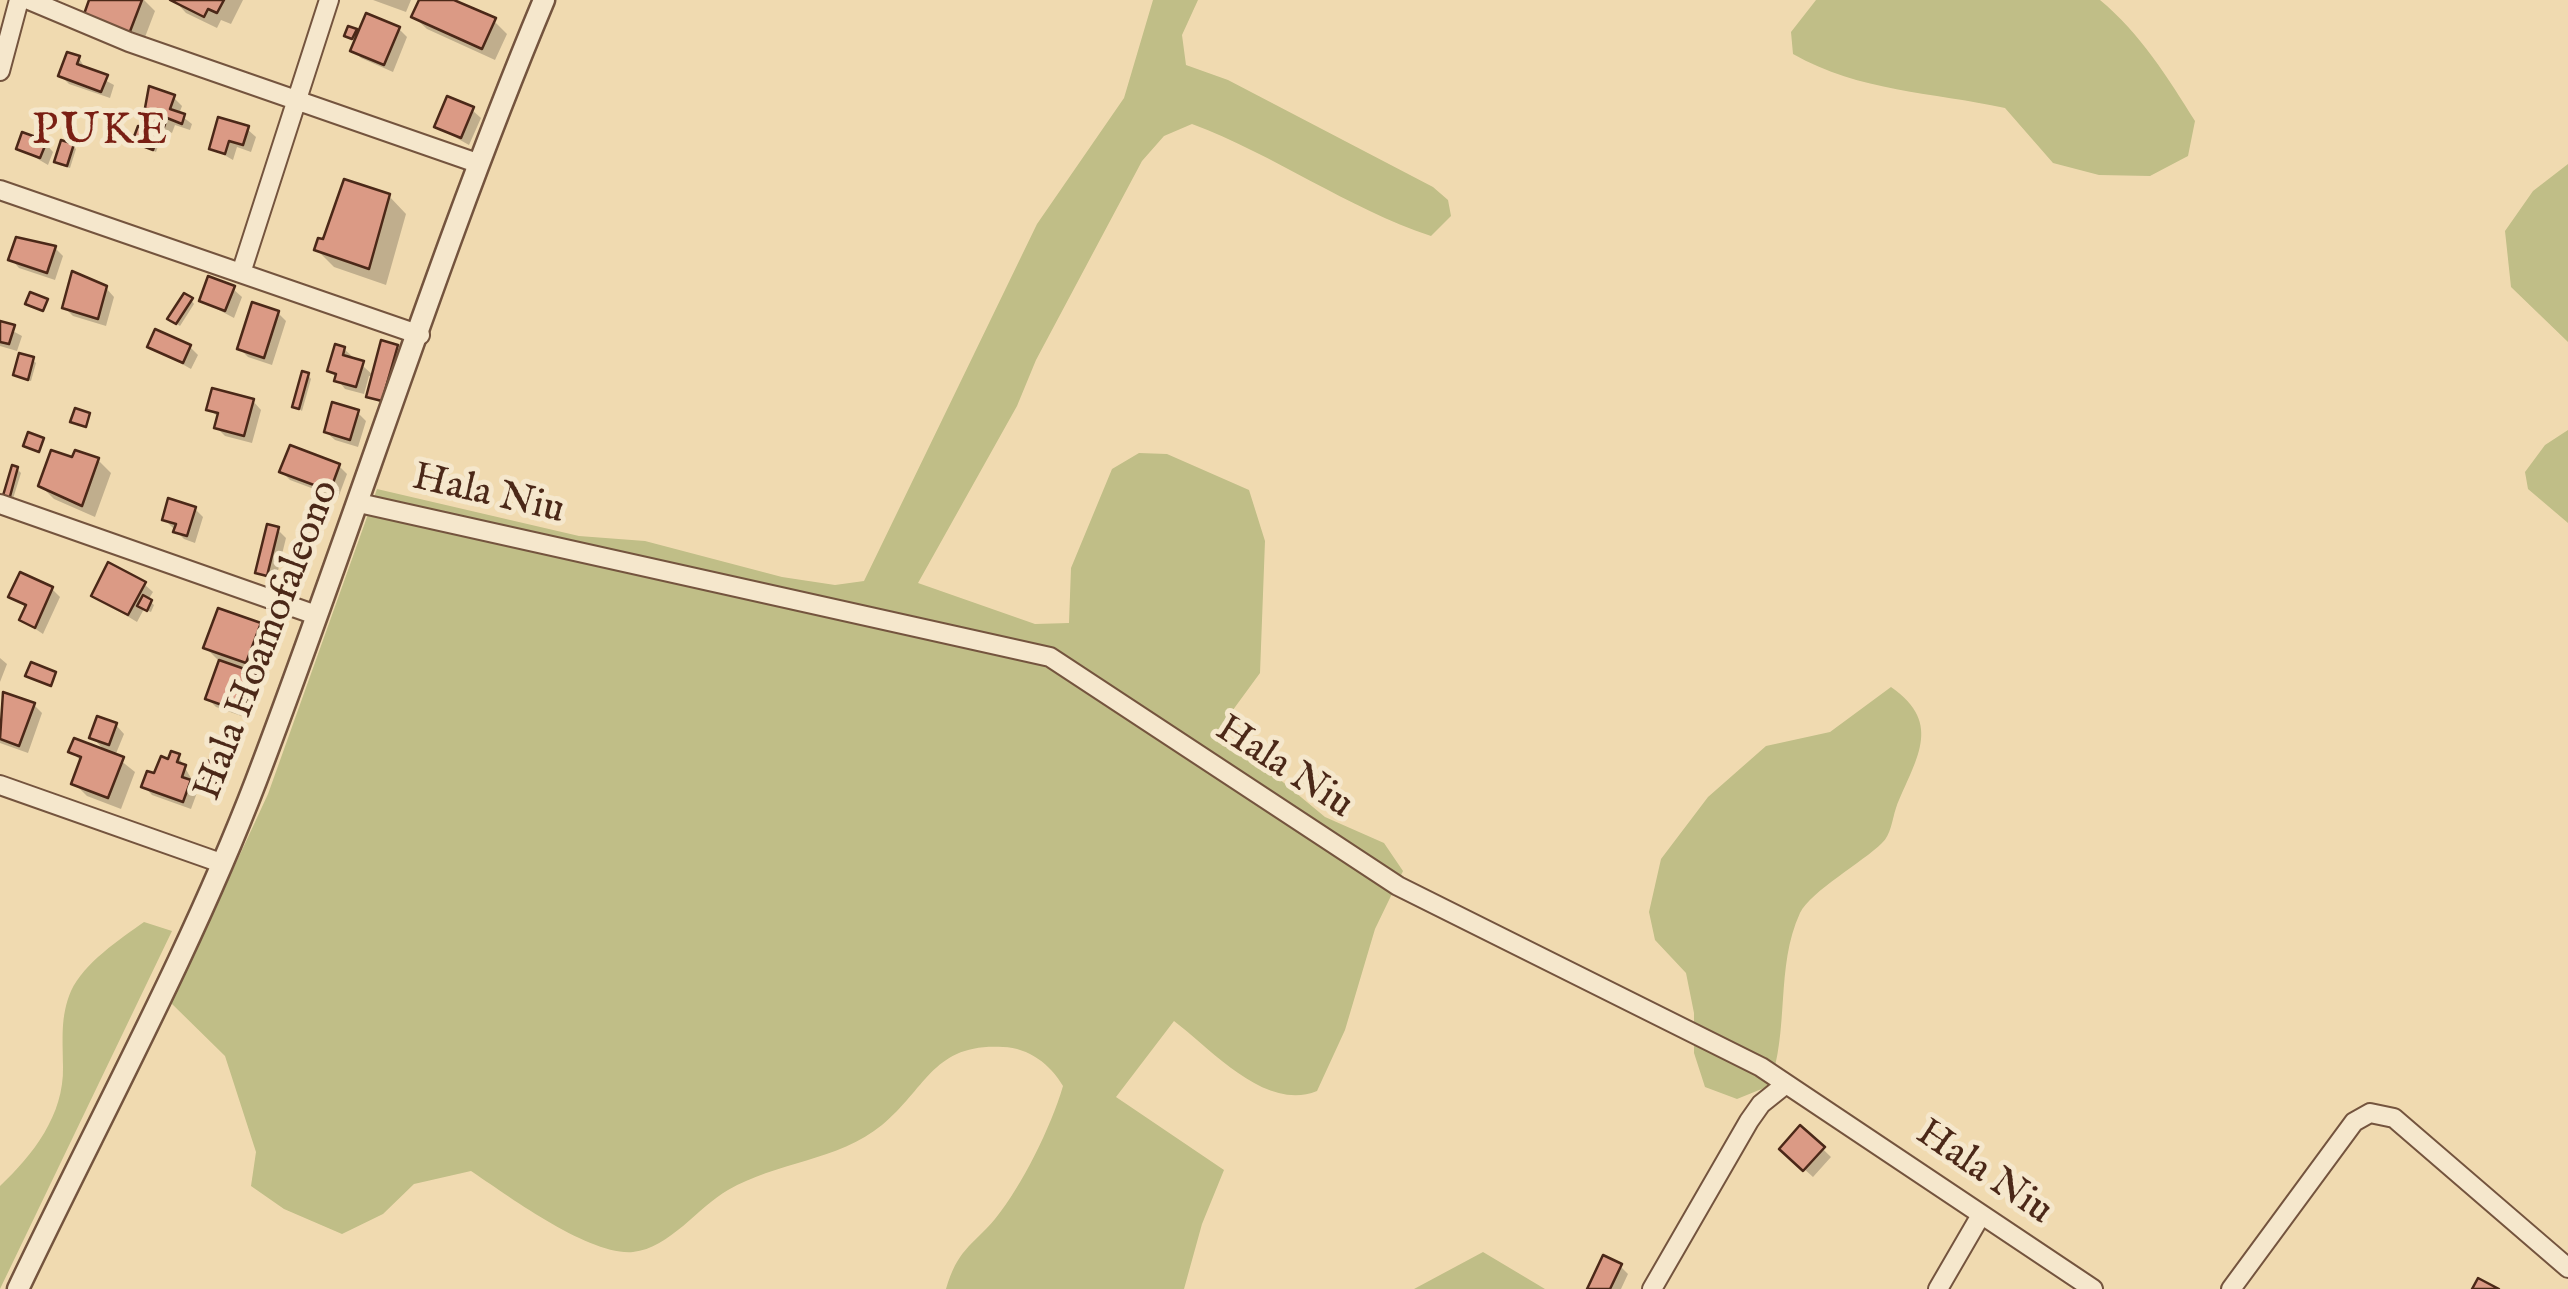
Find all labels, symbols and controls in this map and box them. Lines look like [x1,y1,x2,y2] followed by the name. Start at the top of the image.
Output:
[32,107,170,161] district label: PUKE
[408,455,568,537] street label: Hala Niu
[186,474,352,808] street label: Hala Hoamofaleono
[1205,707,1361,831] street label: Hala Niu
[1906,1111,2060,1237] street label: Hala Niu

